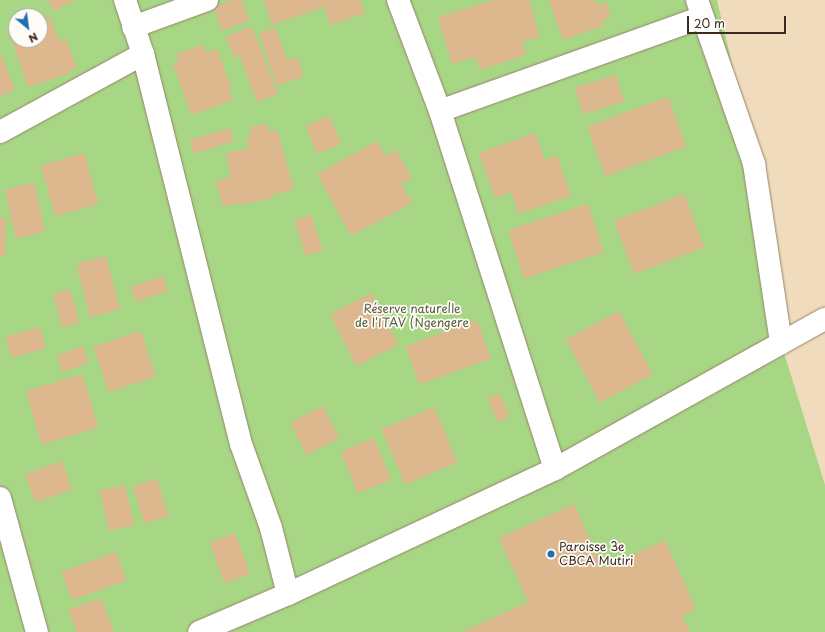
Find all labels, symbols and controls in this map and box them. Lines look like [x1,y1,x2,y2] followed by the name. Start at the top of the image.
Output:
[8,8,48,48] north arrow
[689,8,788,34] scale bar
[694,14,725,32] text: 20 m
[26,29,42,48] text: N
[355,302,469,330] park label: Réserve naturelle de l'ITAV (Ngengere
[559,540,633,568] place label: Paroisse 3e CBCA Mutiri
[546,549,556,559] marker: Paroisse 3e CBCA Mutiri

